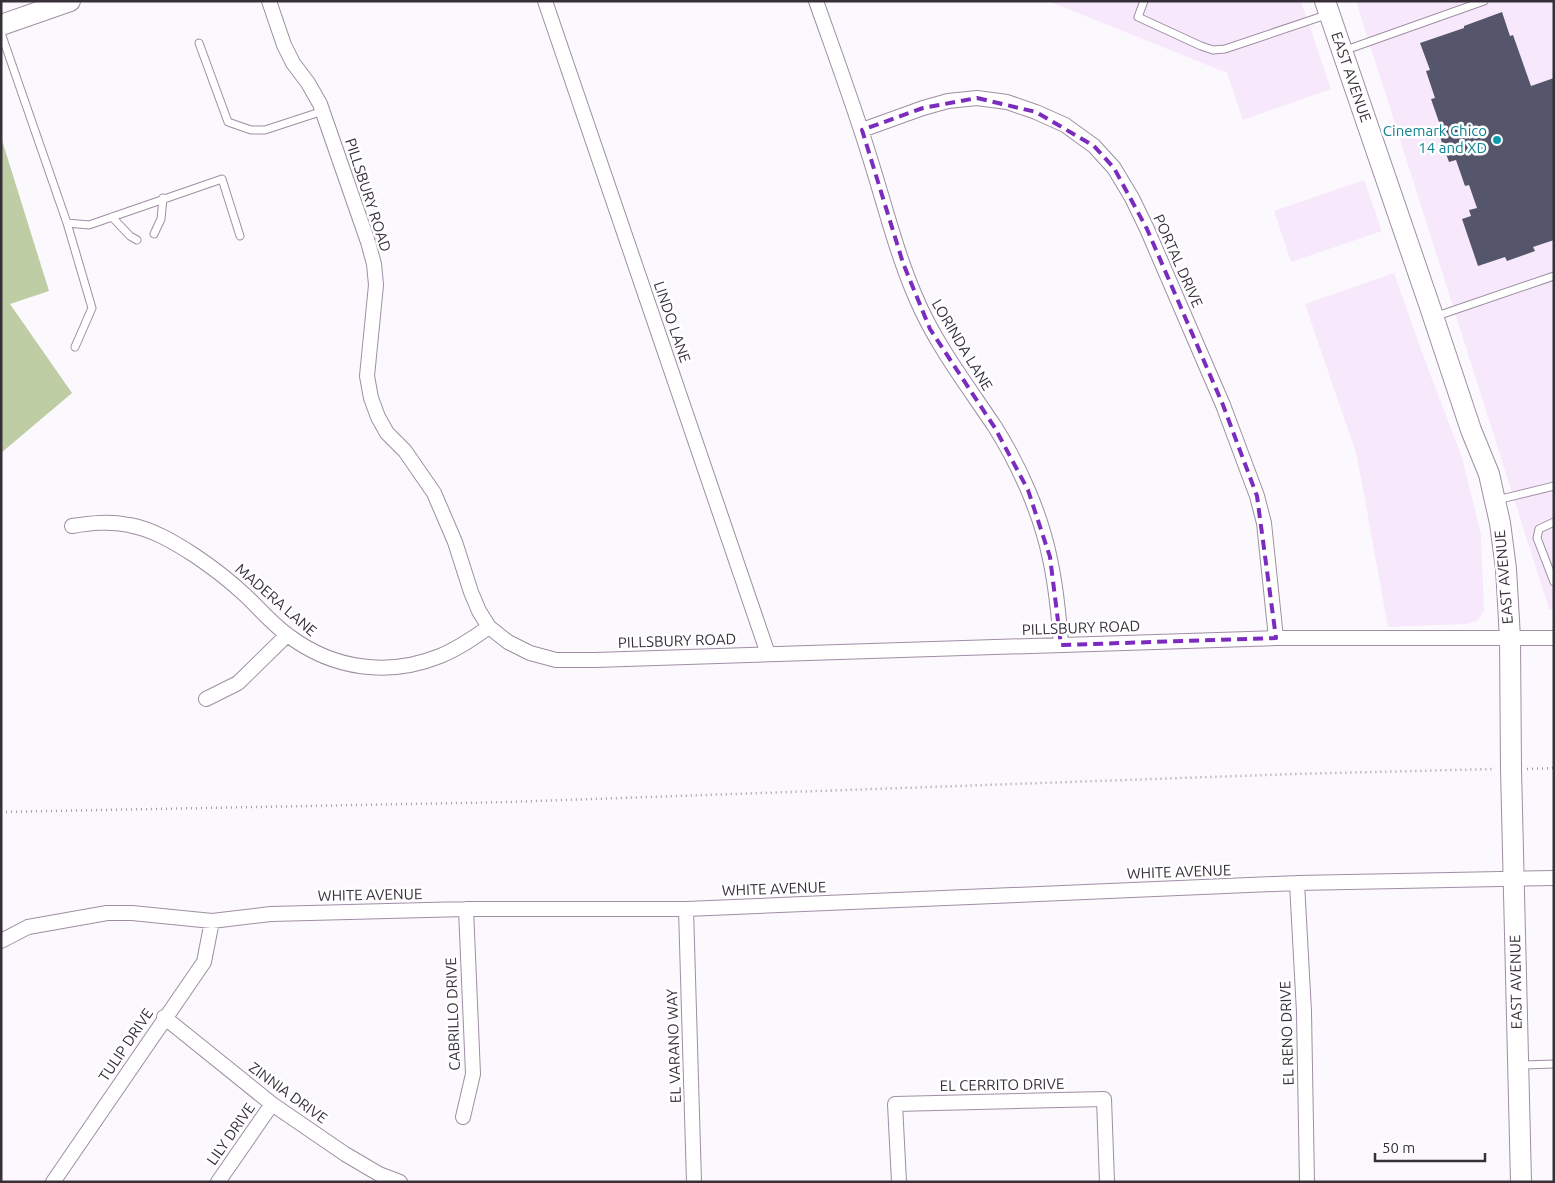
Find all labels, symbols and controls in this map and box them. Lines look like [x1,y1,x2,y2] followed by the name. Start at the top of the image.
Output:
[1328,29,1375,124] street label: EAST AVENUE
[1383,122,1487,156] place label: Cinemark Chico 14 and XD
[1491,134,1503,146] marker: Cinemark Chico 14 and XD
[342,136,395,254] street label: PILLSBURY ROAD
[1150,212,1207,310] street label: PORTAL DRIVE
[651,279,694,365] street label: LINDO LANE
[929,296,996,393] street label: LORINDA LANE
[1491,529,1516,625] street label: EAST AVENUE
[232,560,320,639] street label: MADERA LANE
[1022,617,1140,638] street label: PILLSBURY ROAD
[618,630,736,651] street label: PILLSBURY ROAD
[1126,861,1232,882] street label: WHITE AVENUE
[721,878,827,899] street label: WHITE AVENUE
[318,885,422,904] street label: WHITE AVENUE
[1506,935,1525,1029] street label: EAST AVENUE
[442,957,463,1071] street label: CABRILLO DRIVE
[1276,980,1297,1086] street label: EL RENO DRIVE
[663,988,684,1103] street label: EL VARANO WAY
[95,1005,156,1084] street label: TULIP DRIVE
[246,1059,331,1127] street label: ZINNIA DRIVE
[940,1075,1064,1094] street label: EL CERRITO DRIVE
[203,1100,258,1168] street label: LILY DRIVE
[1375,1130,1485,1162] scale bar
[1382,1139,1415,1156] text: 50 m

